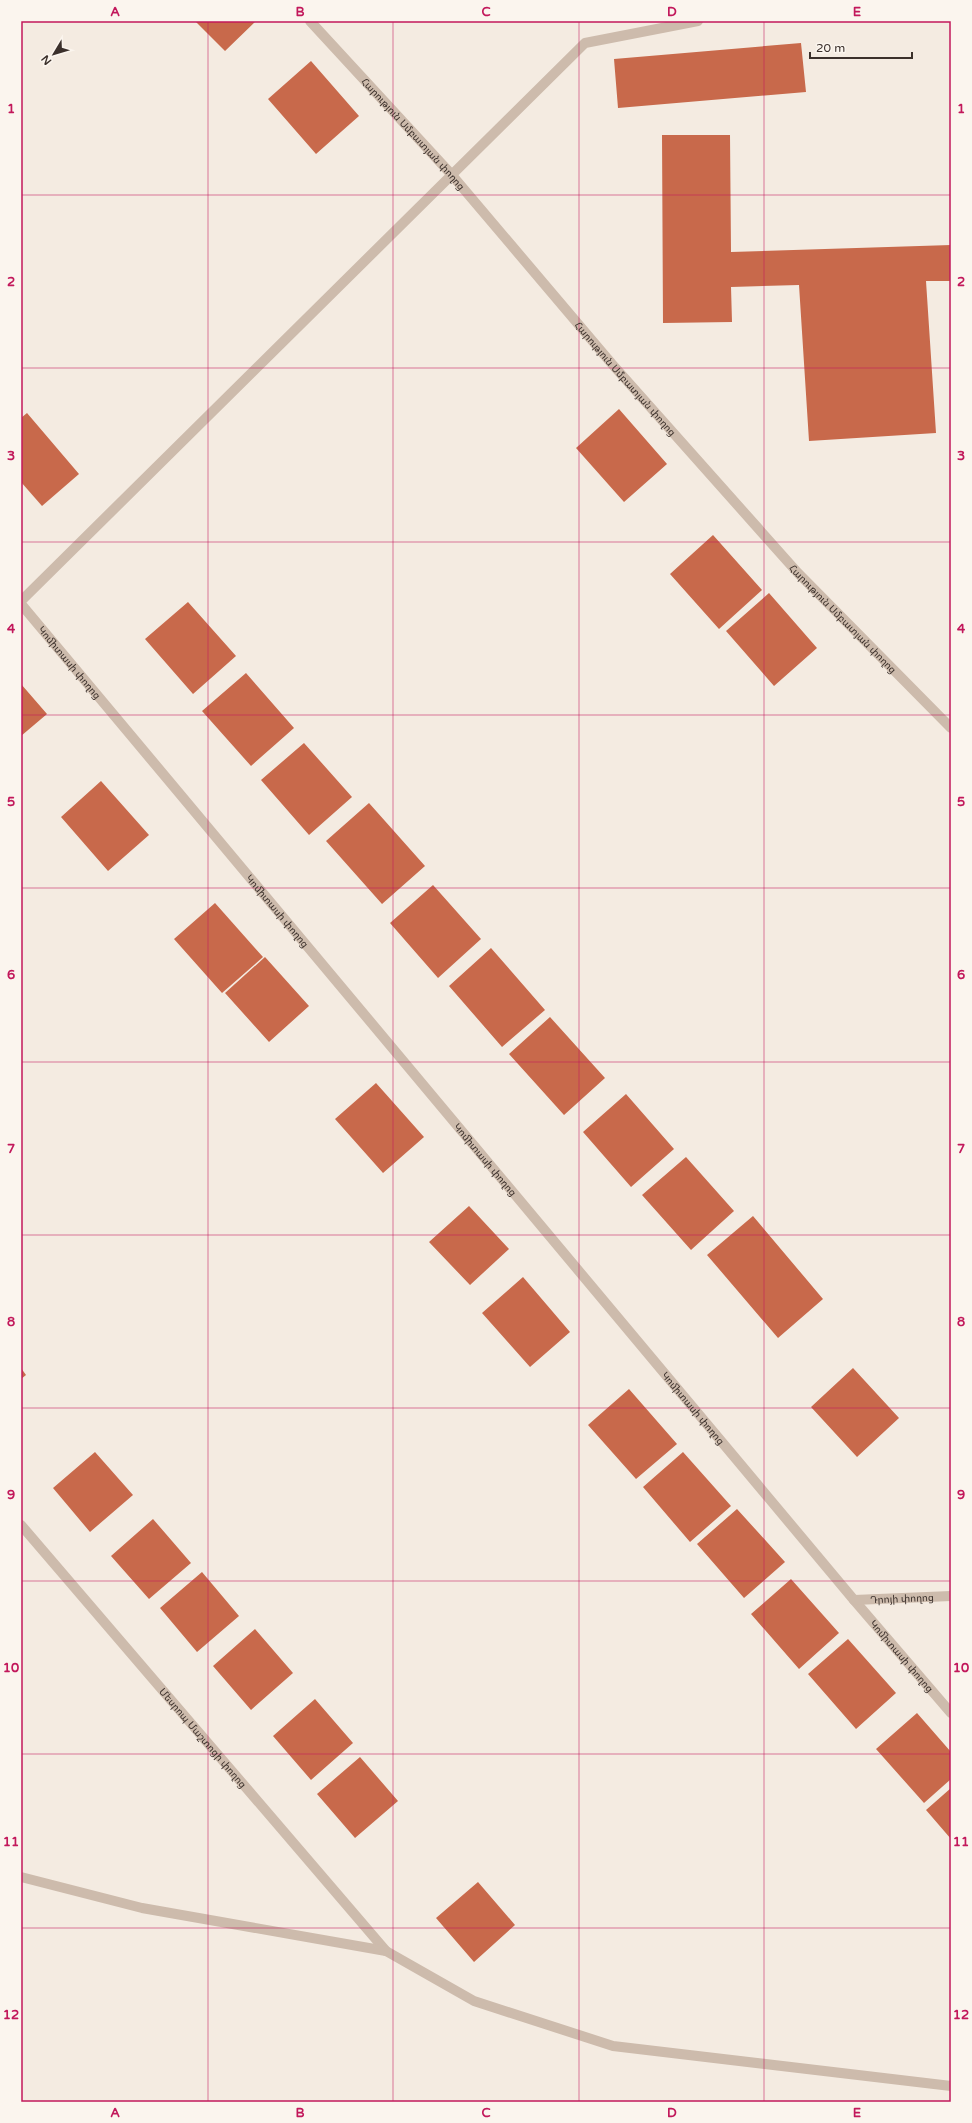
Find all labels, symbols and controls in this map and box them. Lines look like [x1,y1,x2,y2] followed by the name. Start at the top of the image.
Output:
[110,4,120,20] text: A
[295,4,305,20] text: B
[481,4,491,20] text: C
[667,4,677,20] text: D
[853,4,861,20] text: E
[34,34,74,74] north arrow
[810,34,912,60] scale bar
[816,41,845,55] text: 20 m
[39,52,54,67] text: N
[358,76,467,193] street label: Հարություն Սմբատյան փողոց
[7,101,15,117] text: 1
[957,101,965,117] text: 1
[7,274,15,290] text: 2
[957,274,965,290] text: 2
[572,320,678,439] street label: Հարություն Սմբատյան փողոց
[7,448,15,464] text: 3
[957,448,965,464] text: 3
[786,562,898,676] street label: Հարություն Սմբատյան փողոց
[7,621,16,637] text: 4
[957,621,966,637] text: 4
[35,624,103,702] street label: Կոմիտասի փողոց
[7,794,15,810] text: 5
[957,794,965,810] text: 5
[243,873,311,950] street label: Կոմիտասի փողոց
[7,967,15,983] text: 6
[957,967,965,983] text: 6
[451,1121,519,1199] street label: Կոմիտասի փողոց
[7,1141,15,1157] text: 7
[957,1141,965,1157] text: 7
[7,1314,15,1330] text: 8
[957,1314,965,1330] text: 8
[659,1370,726,1447] street label: Կոմիտասի փողոց
[7,1487,15,1503] text: 9
[957,1487,965,1503] text: 9
[870,1592,934,1606] street label: Դրոյի փողոց
[867,1618,935,1695] street label: Կոմիտասի փողոց
[3,1660,19,1676] text: 10
[953,1660,969,1676] text: 10
[156,1686,249,1791] street label: Մեսրոպ Մաշտոցի փողոց
[3,1834,19,1850] text: 11
[953,1834,969,1850] text: 11
[3,2007,19,2023] text: 12
[953,2007,969,2023] text: 12
[110,2105,120,2121] text: A
[295,2105,305,2121] text: B
[481,2105,491,2121] text: C
[667,2105,677,2121] text: D
[853,2105,861,2121] text: E

